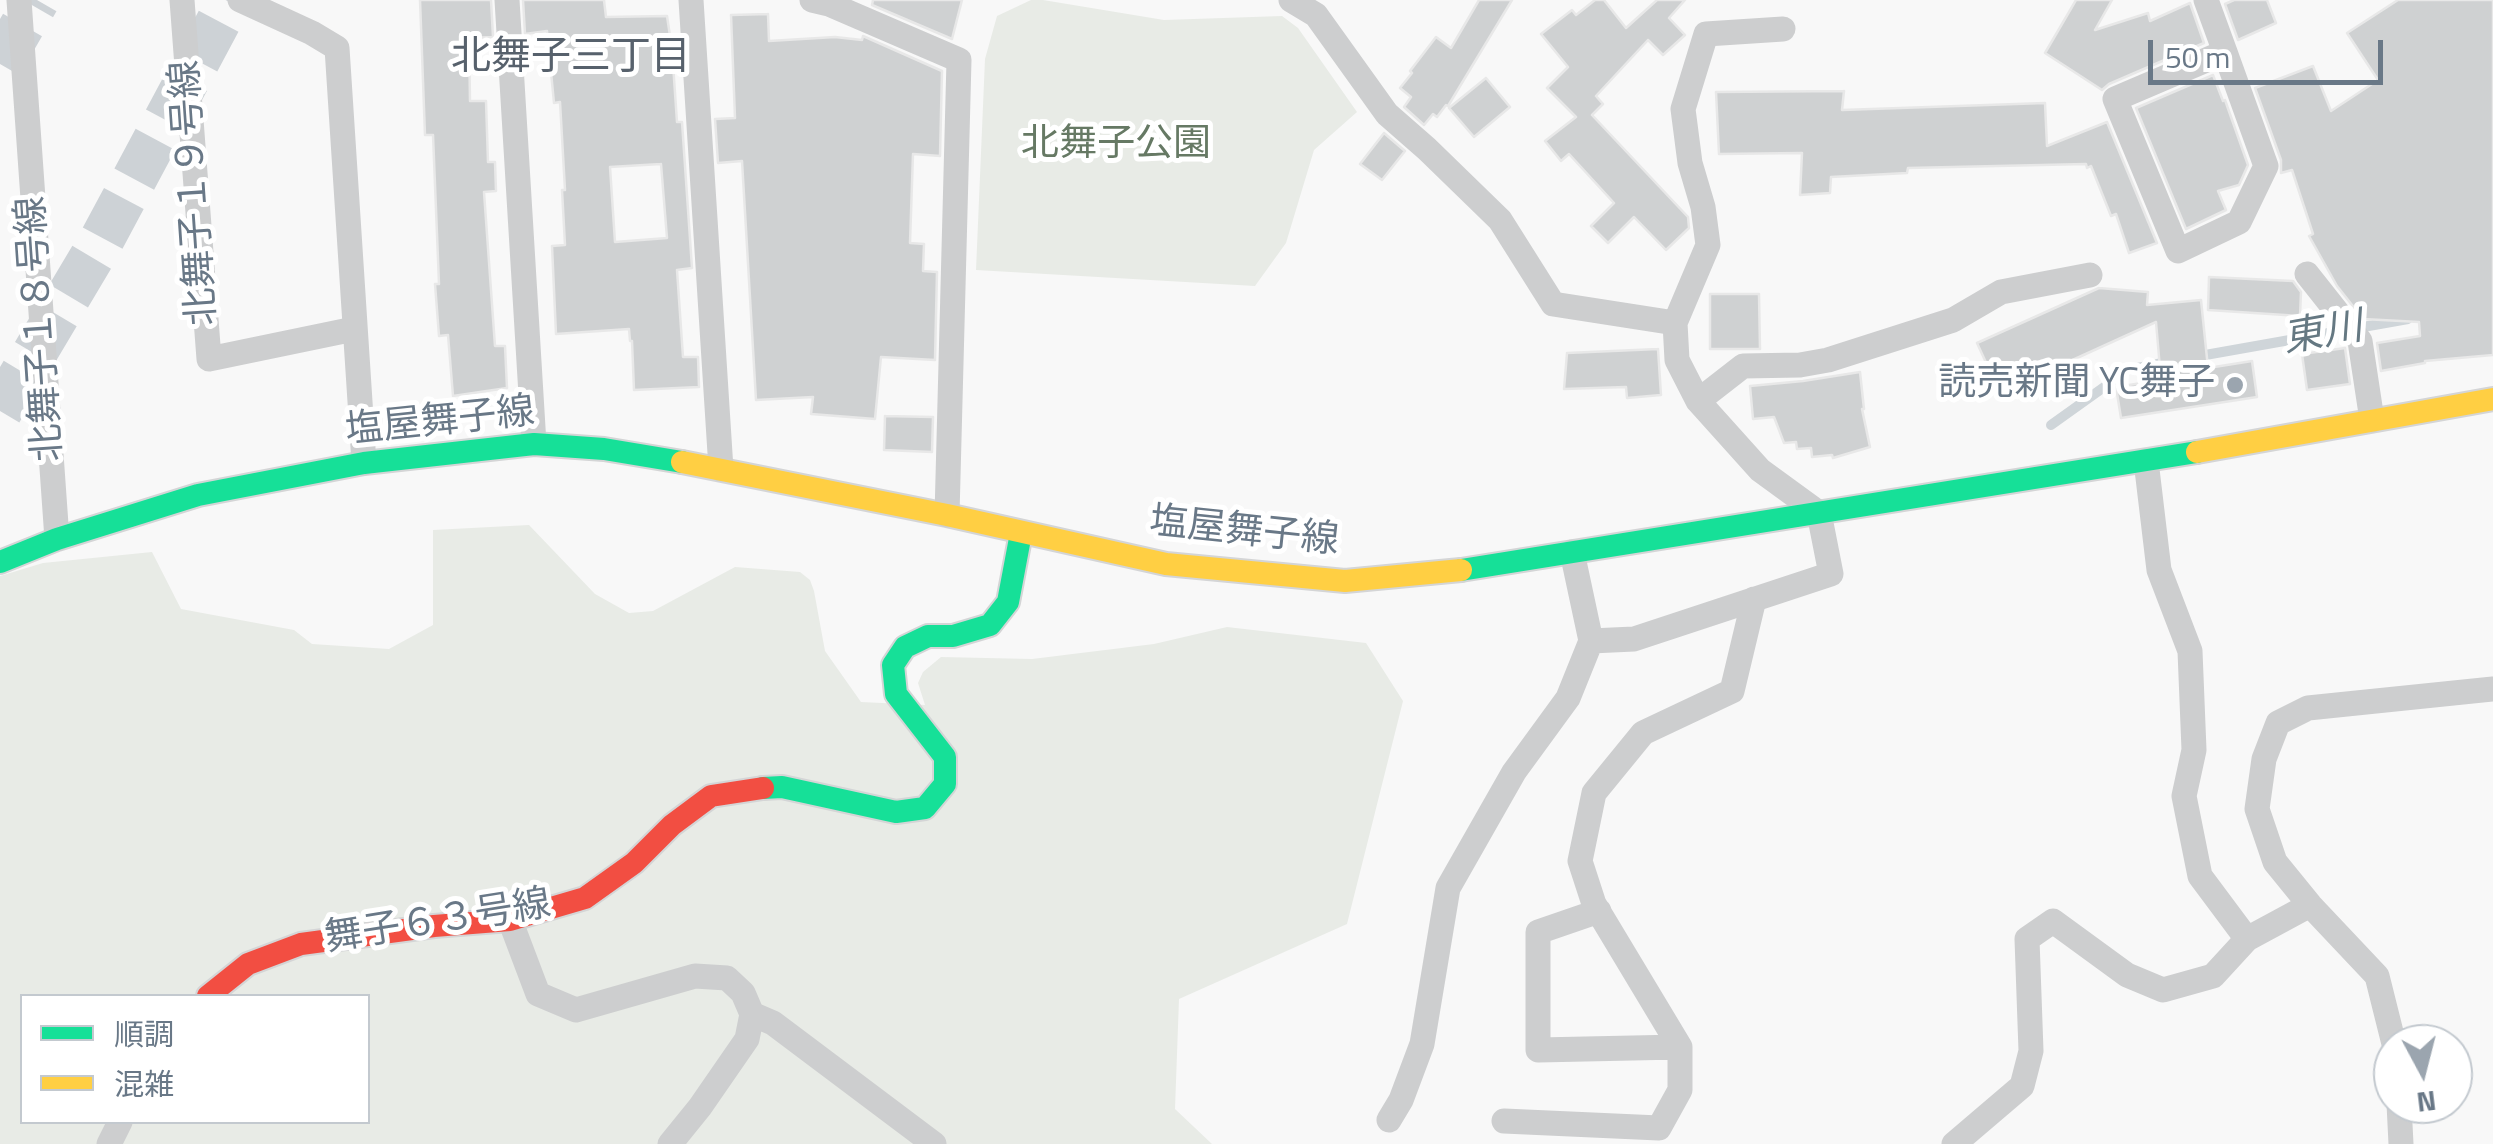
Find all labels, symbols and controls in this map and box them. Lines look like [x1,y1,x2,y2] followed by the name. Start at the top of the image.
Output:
[2153,20,2388,82] scale bar
[2165,34,2230,80] text: 50 m
[451,35,691,83] district label: 北舞子三丁目
[164,59,228,327] street label: 北舞子１９号線
[1021,123,1211,169] park label: 北舞子公園
[10,195,74,463] street label: 北舞子１８号線
[2279,304,2367,366] water label: 東川
[1939,362,2215,408] place label: 読売新聞 YC舞子
[2224,374,2246,396] marker: 読売新聞 YC舞子
[343,390,537,456] street label: 塩屋舞子線
[1147,500,1341,566] street label: 塩屋舞子線
[322,883,554,963] street label: 舞子６３号線
[20,994,370,1124] legend
[114,1011,174,1057] text: 順調
[2373,1024,2473,1124] north arrow
[114,1061,174,1107] text: 混雑
[2414,1080,2439,1125] text: N

